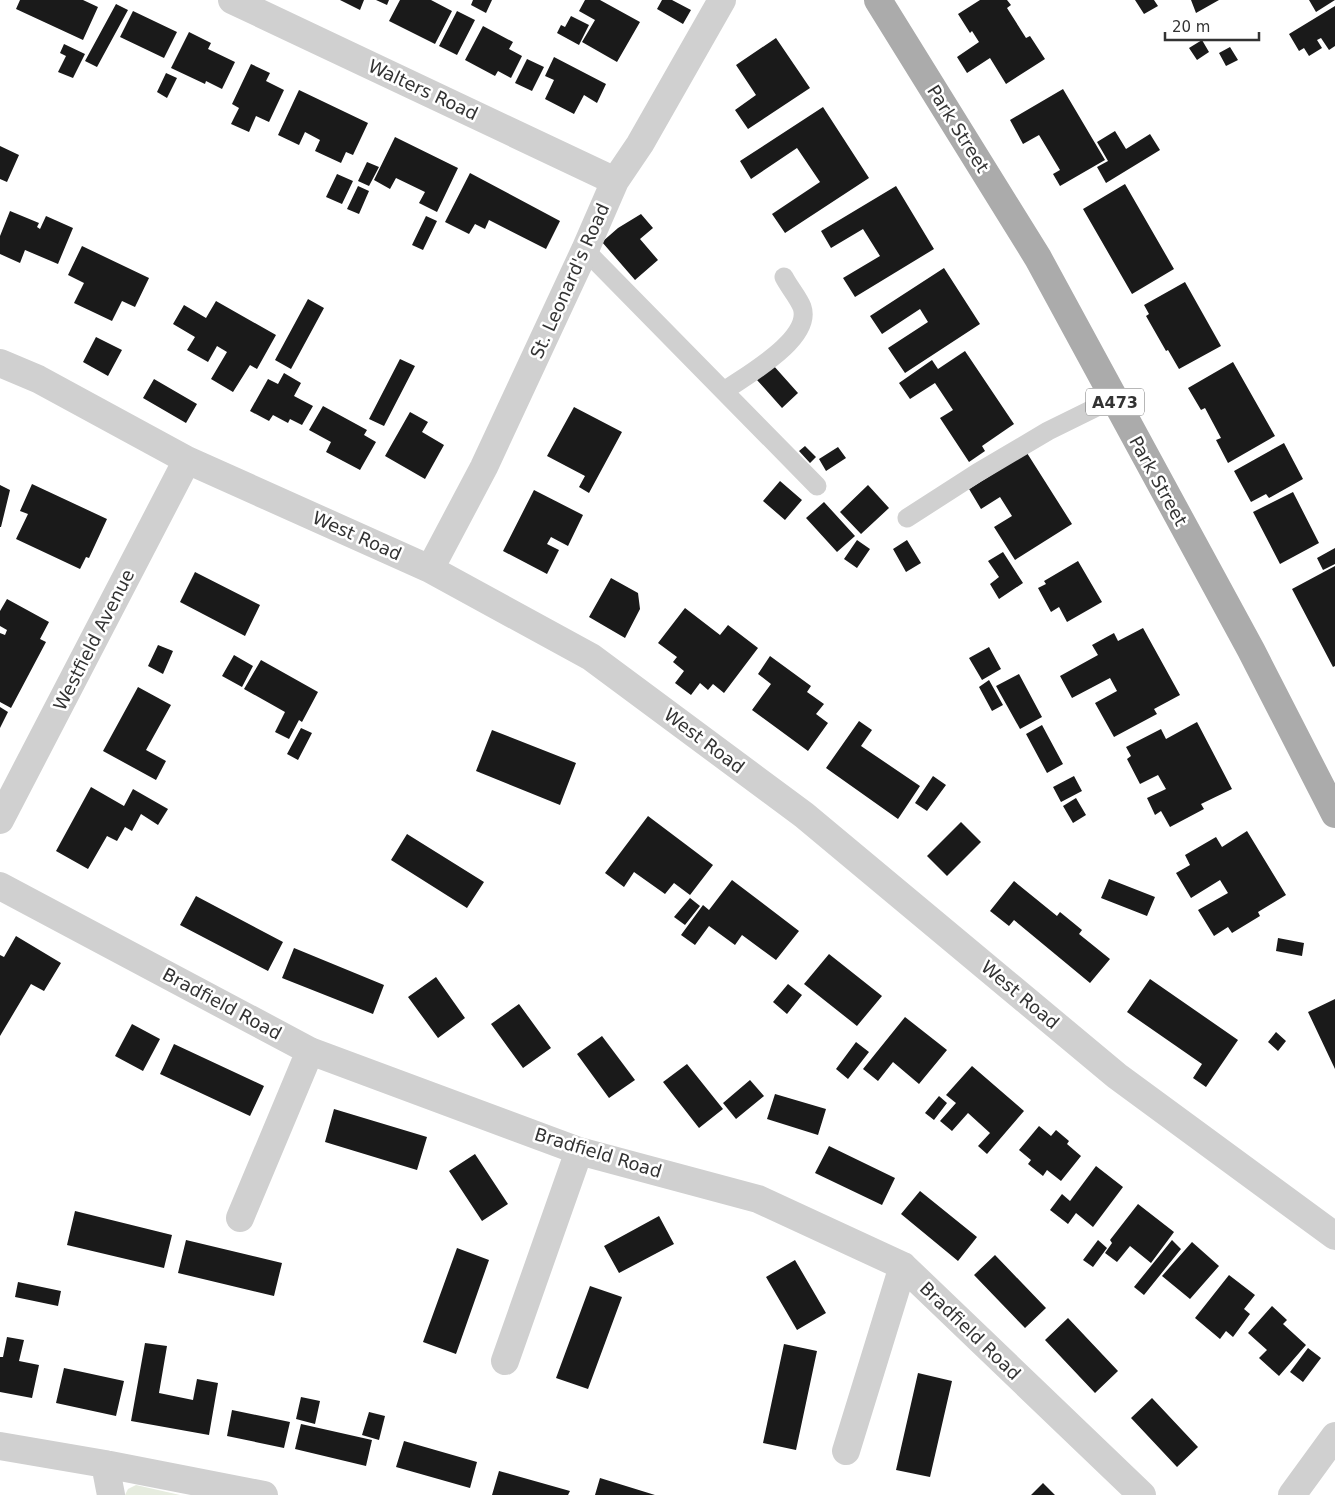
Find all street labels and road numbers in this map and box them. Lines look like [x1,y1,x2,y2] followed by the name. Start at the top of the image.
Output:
[365,55,481,124] street label: Walters Road
[923,81,994,176] street label: Park Street
[526,200,613,362] street label: St. Leonard's Road
[1086,388,1144,416] road number: A473
[1125,432,1192,529] street label: Park Street
[309,507,405,564] street label: West Road
[49,566,138,714] street label: Westfield Avenue
[660,704,749,778] street label: West Road
[977,956,1064,1033] street label: West Road
[159,963,285,1044] street label: Bradfield Road
[532,1123,664,1182] street label: Bradfield Road
[916,1277,1025,1384] street label: Bradfield Road

